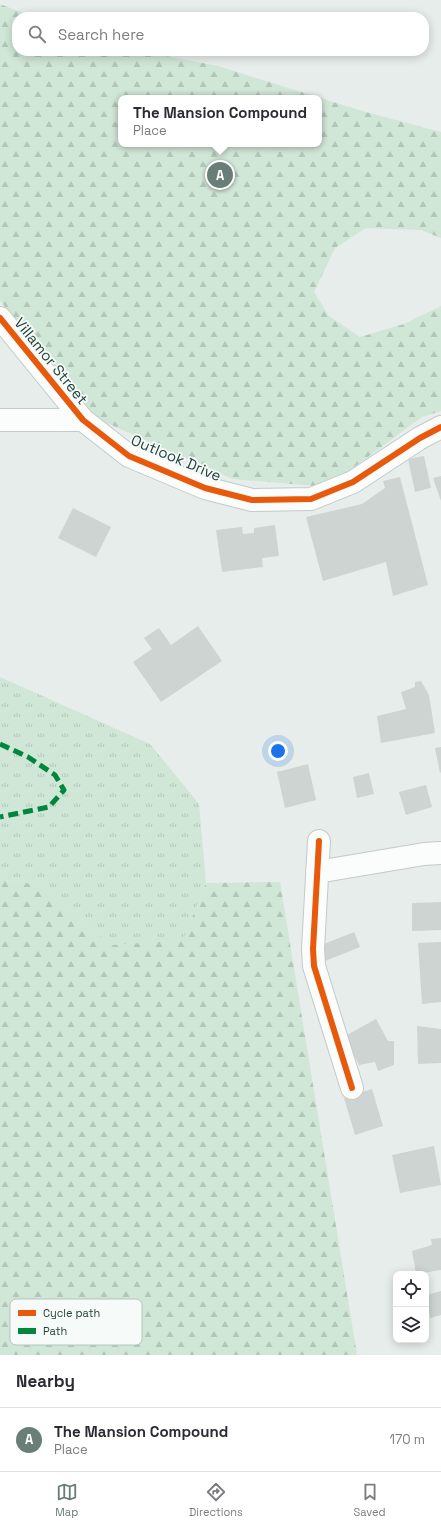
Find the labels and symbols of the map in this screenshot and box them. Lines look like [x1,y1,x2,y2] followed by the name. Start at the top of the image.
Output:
[207,160,233,190] pin: A
[11,313,92,408] street label: Villamor Street
[128,430,224,485] street label: Outlook Drive
[268,741,288,761] your location
[10,1299,142,1345] legend
[43,1306,100,1320] text: Cycle path
[43,1324,67,1338] text: Path

